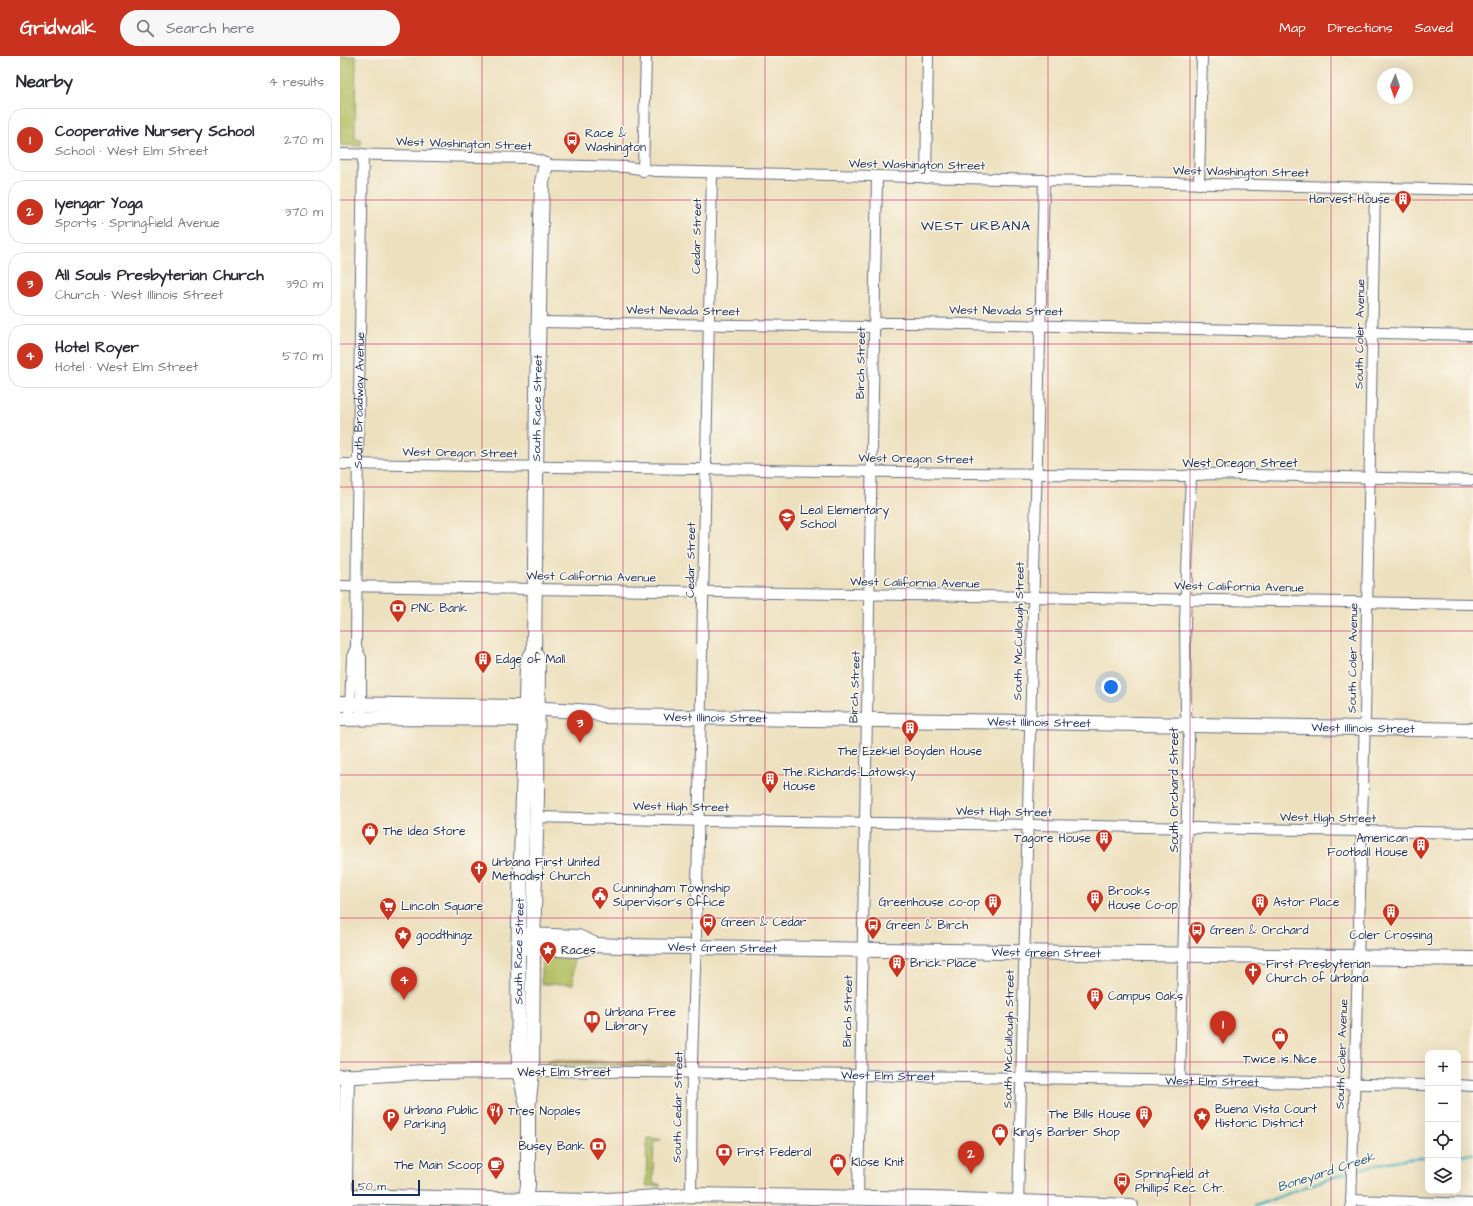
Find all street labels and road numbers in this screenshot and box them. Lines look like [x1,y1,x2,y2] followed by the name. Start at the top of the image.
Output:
[396,133,533,156] street label: West Washington Street
[849,155,985,176] street label: West Washington Street
[1173,162,1309,183] street label: West Washington Street
[688,198,706,274] street label: Cedar Street
[1351,278,1369,389] street label: South Coler Avenue
[626,302,740,320] street label: West Nevada Street
[949,302,1063,320] street label: West Nevada Street
[852,327,870,399] street label: Birch Street
[349,331,369,469] street label: South Broadway Avenue
[528,354,546,462] street label: South Race Street
[402,443,518,464] street label: West Oregon Street
[858,449,974,470] street label: West Oregon Street
[1182,455,1298,473] street label: West Oregon Street
[682,522,700,598] street label: Cedar Street
[1009,561,1030,701] street label: South McCullough Street
[526,567,657,587] street label: West California Avenue
[850,573,981,593] street label: West California Avenue
[1174,577,1305,597] street label: West California Avenue
[1344,602,1362,713] street label: South Coler Avenue
[845,650,865,723] street label: Birch Street
[663,708,767,727] street label: West Illinois Street
[987,713,1091,732] street label: West Illinois Street
[1311,719,1415,737] street label: West Illinois Street
[1166,727,1183,853] street label: South Orchard Street
[633,798,730,817] street label: West High Street
[956,803,1053,822] street label: West High Street
[1280,809,1377,828] street label: West High Street
[509,897,528,1005] street label: South Race Street
[667,938,777,957] street label: West Green Street
[991,943,1101,962] street label: West Green Street
[999,969,1020,1109] street label: South McCullough Street
[839,975,857,1047] street label: Birch Street
[1332,998,1352,1109] street label: South Coler Avenue
[669,1051,687,1163] street label: South Cedar Street
[517,1064,611,1081] street label: West Elm Street
[841,1066,935,1085] street label: West Elm Street
[1165,1072,1259,1091] street label: West Elm Street

